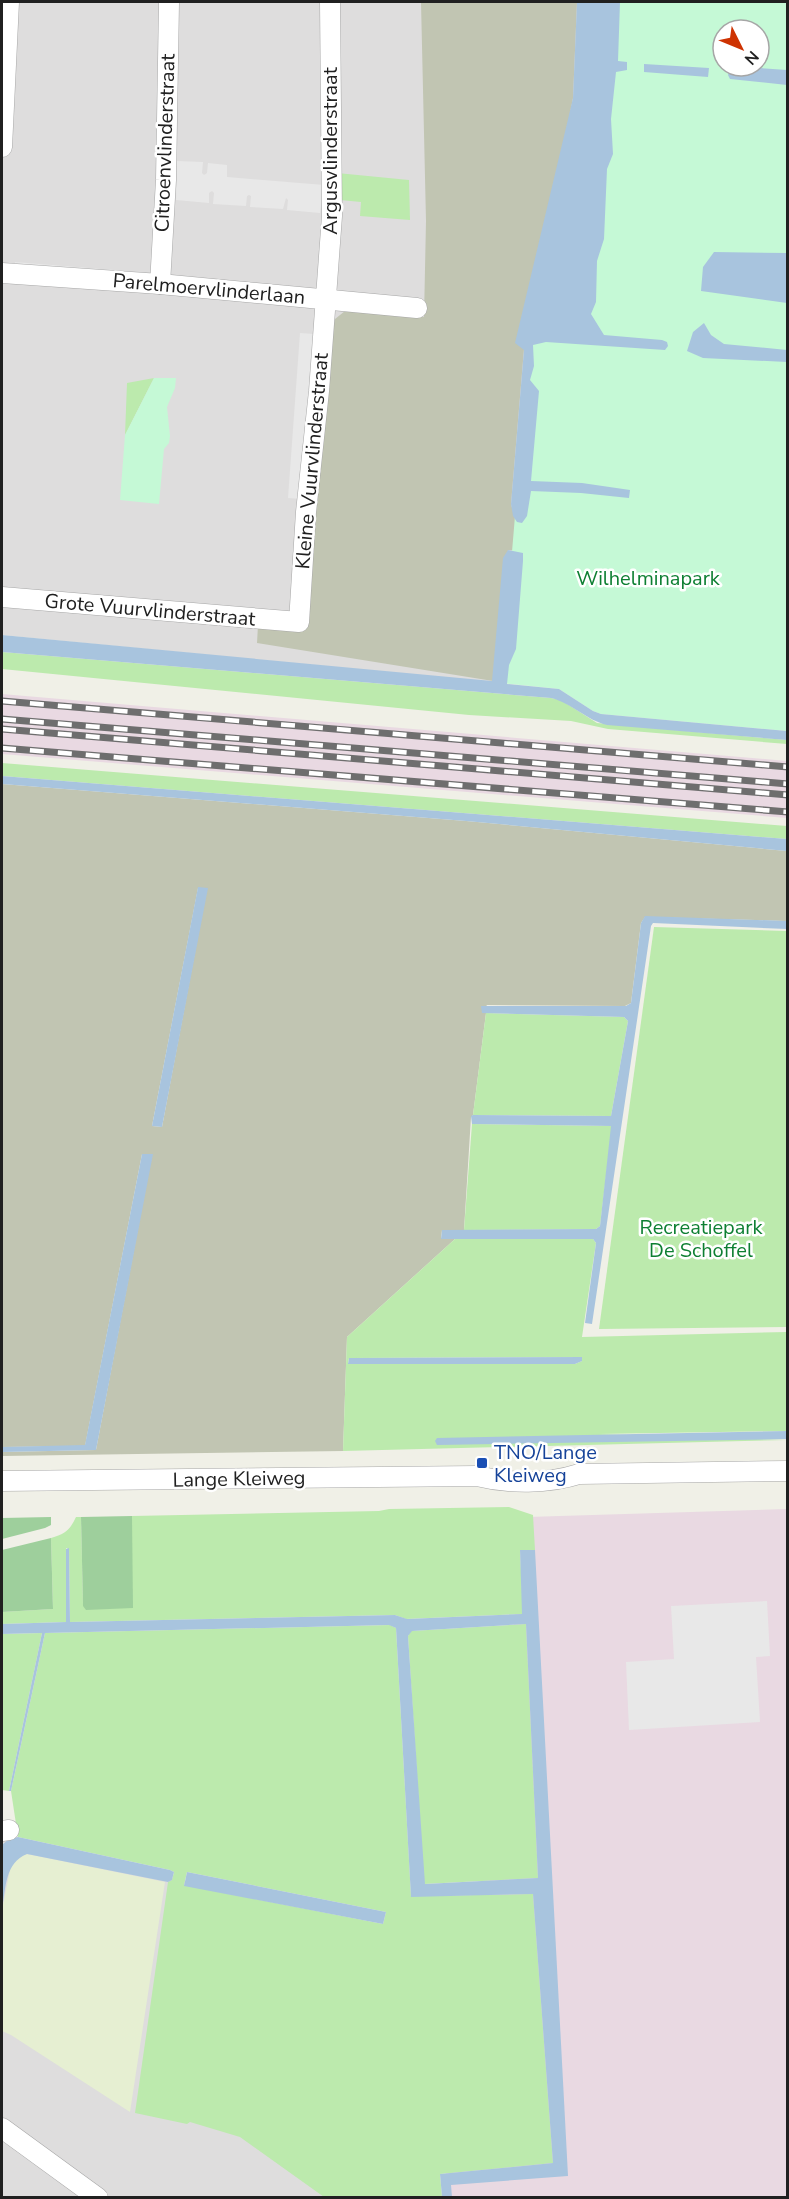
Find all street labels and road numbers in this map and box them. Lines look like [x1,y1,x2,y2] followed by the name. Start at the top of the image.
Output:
[148,52,182,233] street label: Citroenvlinderstraat
[317,66,344,235] street label: Argusvlinderstraat
[112,267,306,311] street label: Parelmoervlinderlaan
[289,351,335,570] street label: Kleine Vuurvlinderstraat
[43,587,258,633] street label: Grote Vuurvlinderstraat
[172,1464,306,1494] street label: Lange Kleiweg

